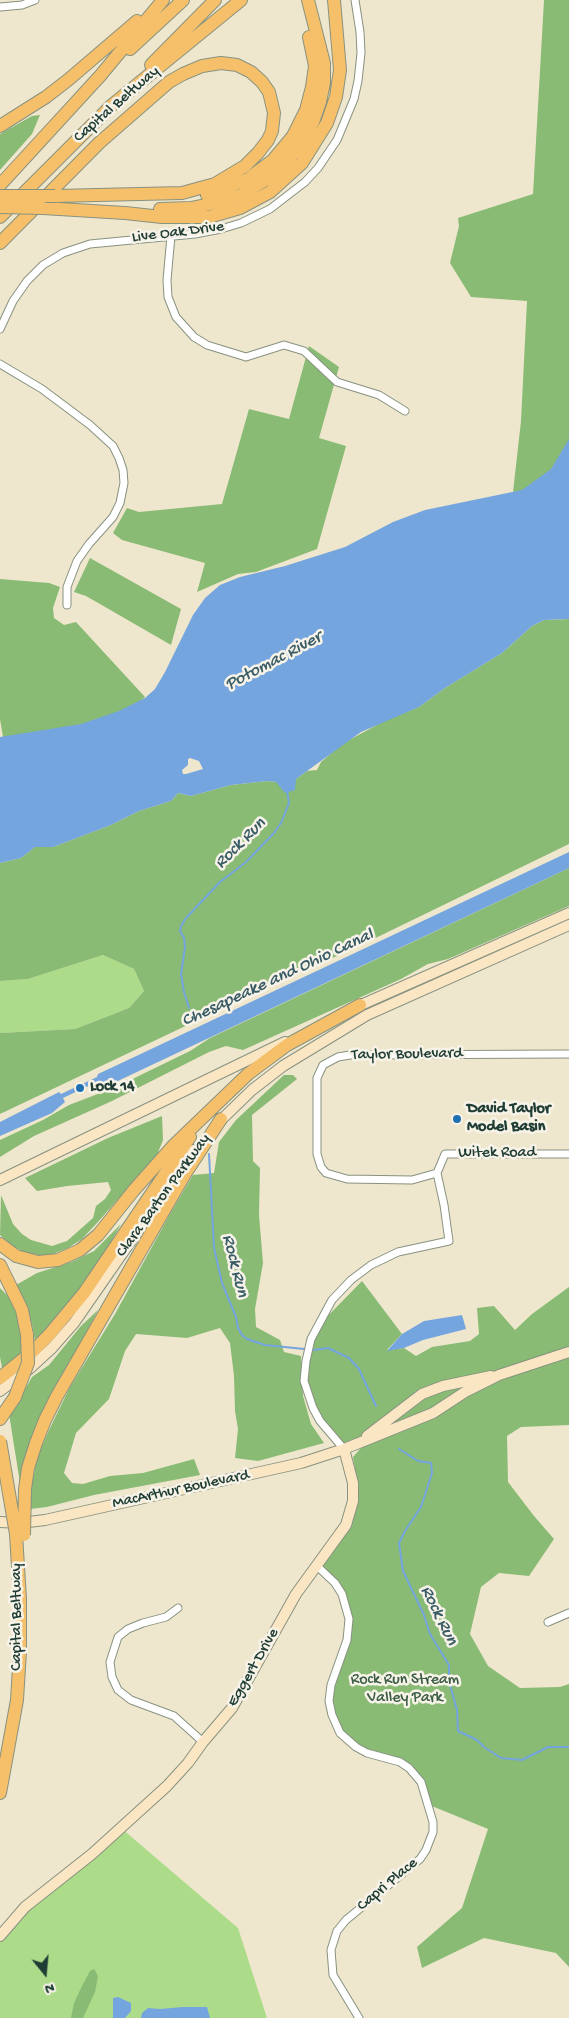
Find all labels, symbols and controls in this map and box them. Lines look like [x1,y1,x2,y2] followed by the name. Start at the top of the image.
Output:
[70,63,164,147] street label: Capital Beltway
[131,218,225,248] street label: Live Oak Drive
[222,628,326,696] water label: Potomac River
[211,814,271,874] water label: Rock Run
[179,925,377,1033] water label: Chesapeake and Ohio Canal
[351,1044,463,1066] street label: Taylor Boulevard
[90,1078,135,1098] place label: Lock 14
[74,1082,86,1094] marker: Lock 14
[467,1100,550,1138] place label: David Taylor Model Basin
[451,1113,463,1125] marker: David Taylor Model Basin
[113,1130,215,1262] street label: Clara Barton Parkway
[458,1144,536,1164] street label: Witek Road
[216,1233,252,1299] water label: Rock Run
[111,1466,251,1514] street label: MacArthur Boulevard
[8,1563,28,1671] street label: Capital Beltway
[414,1583,462,1649] water label: Rock Run
[224,1625,284,1711] street label: Eggert Drive
[351,1671,459,1709] park label: Rock Run Stream Valley Park
[354,1854,422,1916] street label: Capri Place
[20,1948,70,1998] north arrow
[43,1978,56,1997] text: N

